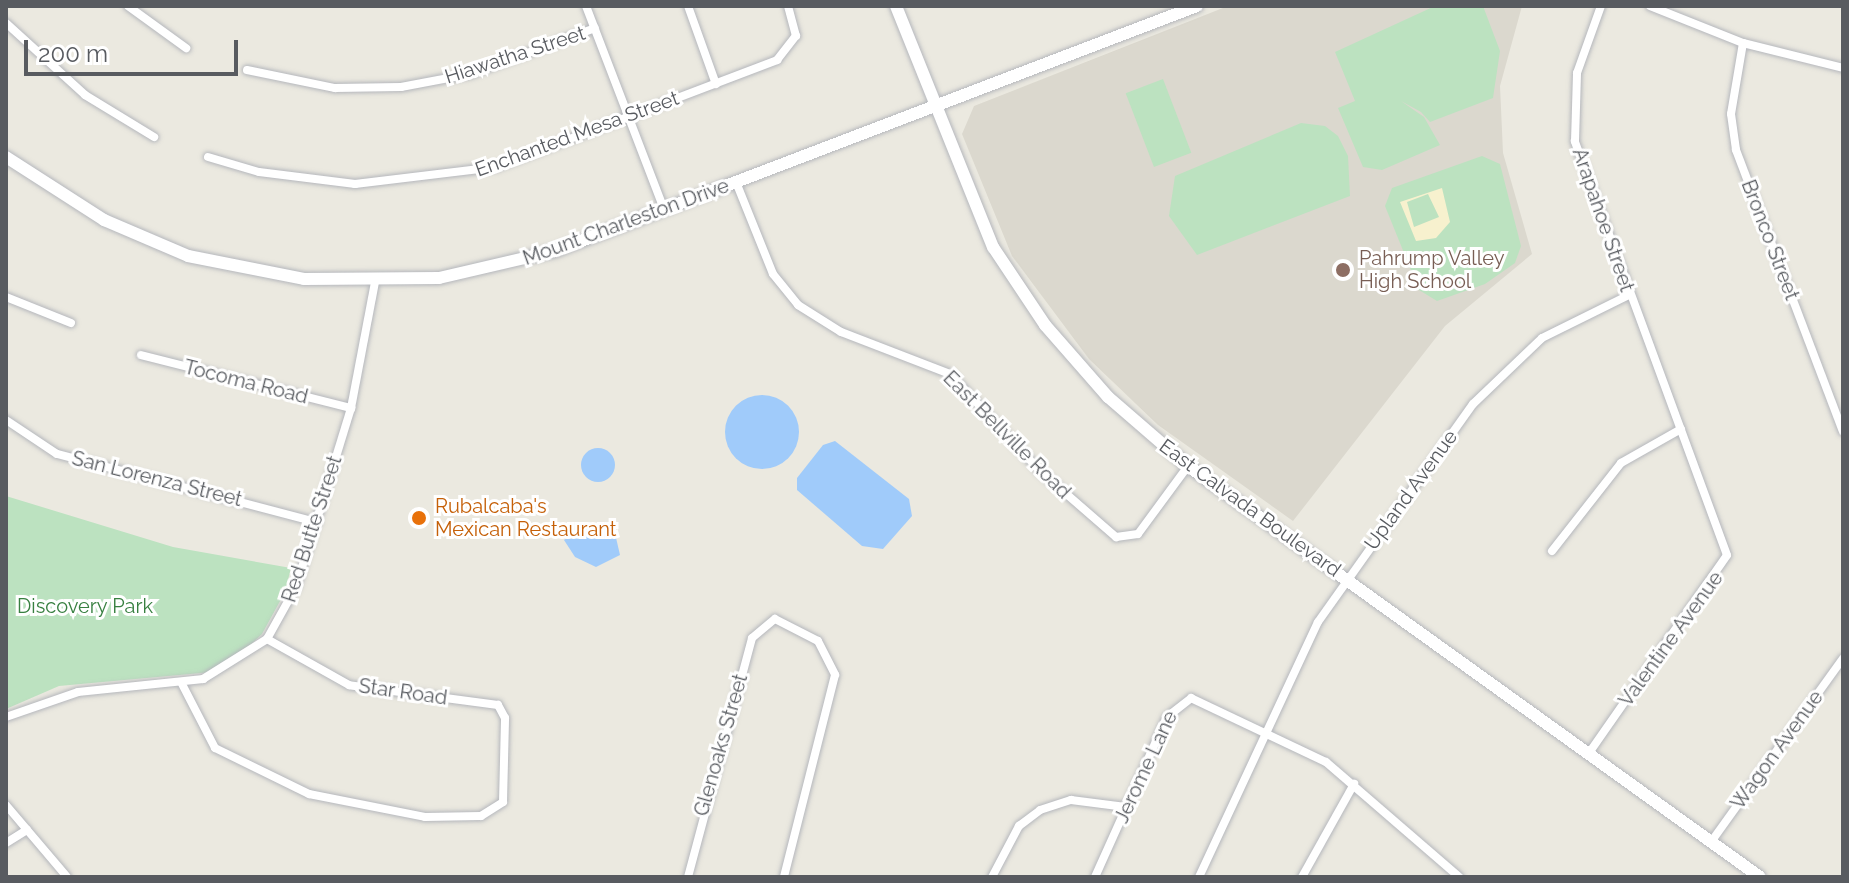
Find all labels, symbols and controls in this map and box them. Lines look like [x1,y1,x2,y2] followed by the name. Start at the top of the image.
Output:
[442,21,588,89] street label: Hiawatha Street
[28,24,242,74] scale bar
[38,39,108,68] text: 200 m
[472,86,682,182] street label: Enchanted Mesa Street
[1567,145,1639,295] street label: Arapahoe Street
[520,174,732,270] street label: Mount Charleston Drive
[1736,176,1804,304] street label: Bronco Street
[1359,246,1505,293] place label: Pahrump Valley High School
[1334,261,1352,279] marker: Pahrump Valley High School
[181,355,311,409] street label: Tocoma Road
[938,366,1076,504] street label: East Bellville Road
[1359,425,1463,555] street label: Upland Avenue
[1155,434,1345,582] street label: East Calvada Boulevard
[69,446,245,512] street label: San Lorenza Street
[277,453,347,605] street label: Red Butte Street
[435,494,617,541] place label: Rubalcaba's Mexican Restaurant
[410,509,428,527] marker: Rubalcaba's Mexican Restaurant
[1614,566,1728,712] street label: Valentine Avenue
[17,594,153,618] park label: Discovery Park
[689,671,753,819] street label: Glenoaks Street
[357,674,449,710] street label: Star Road
[1726,686,1828,814] street label: Wagon Avenue
[1110,707,1182,827] street label: Jerome Lane

